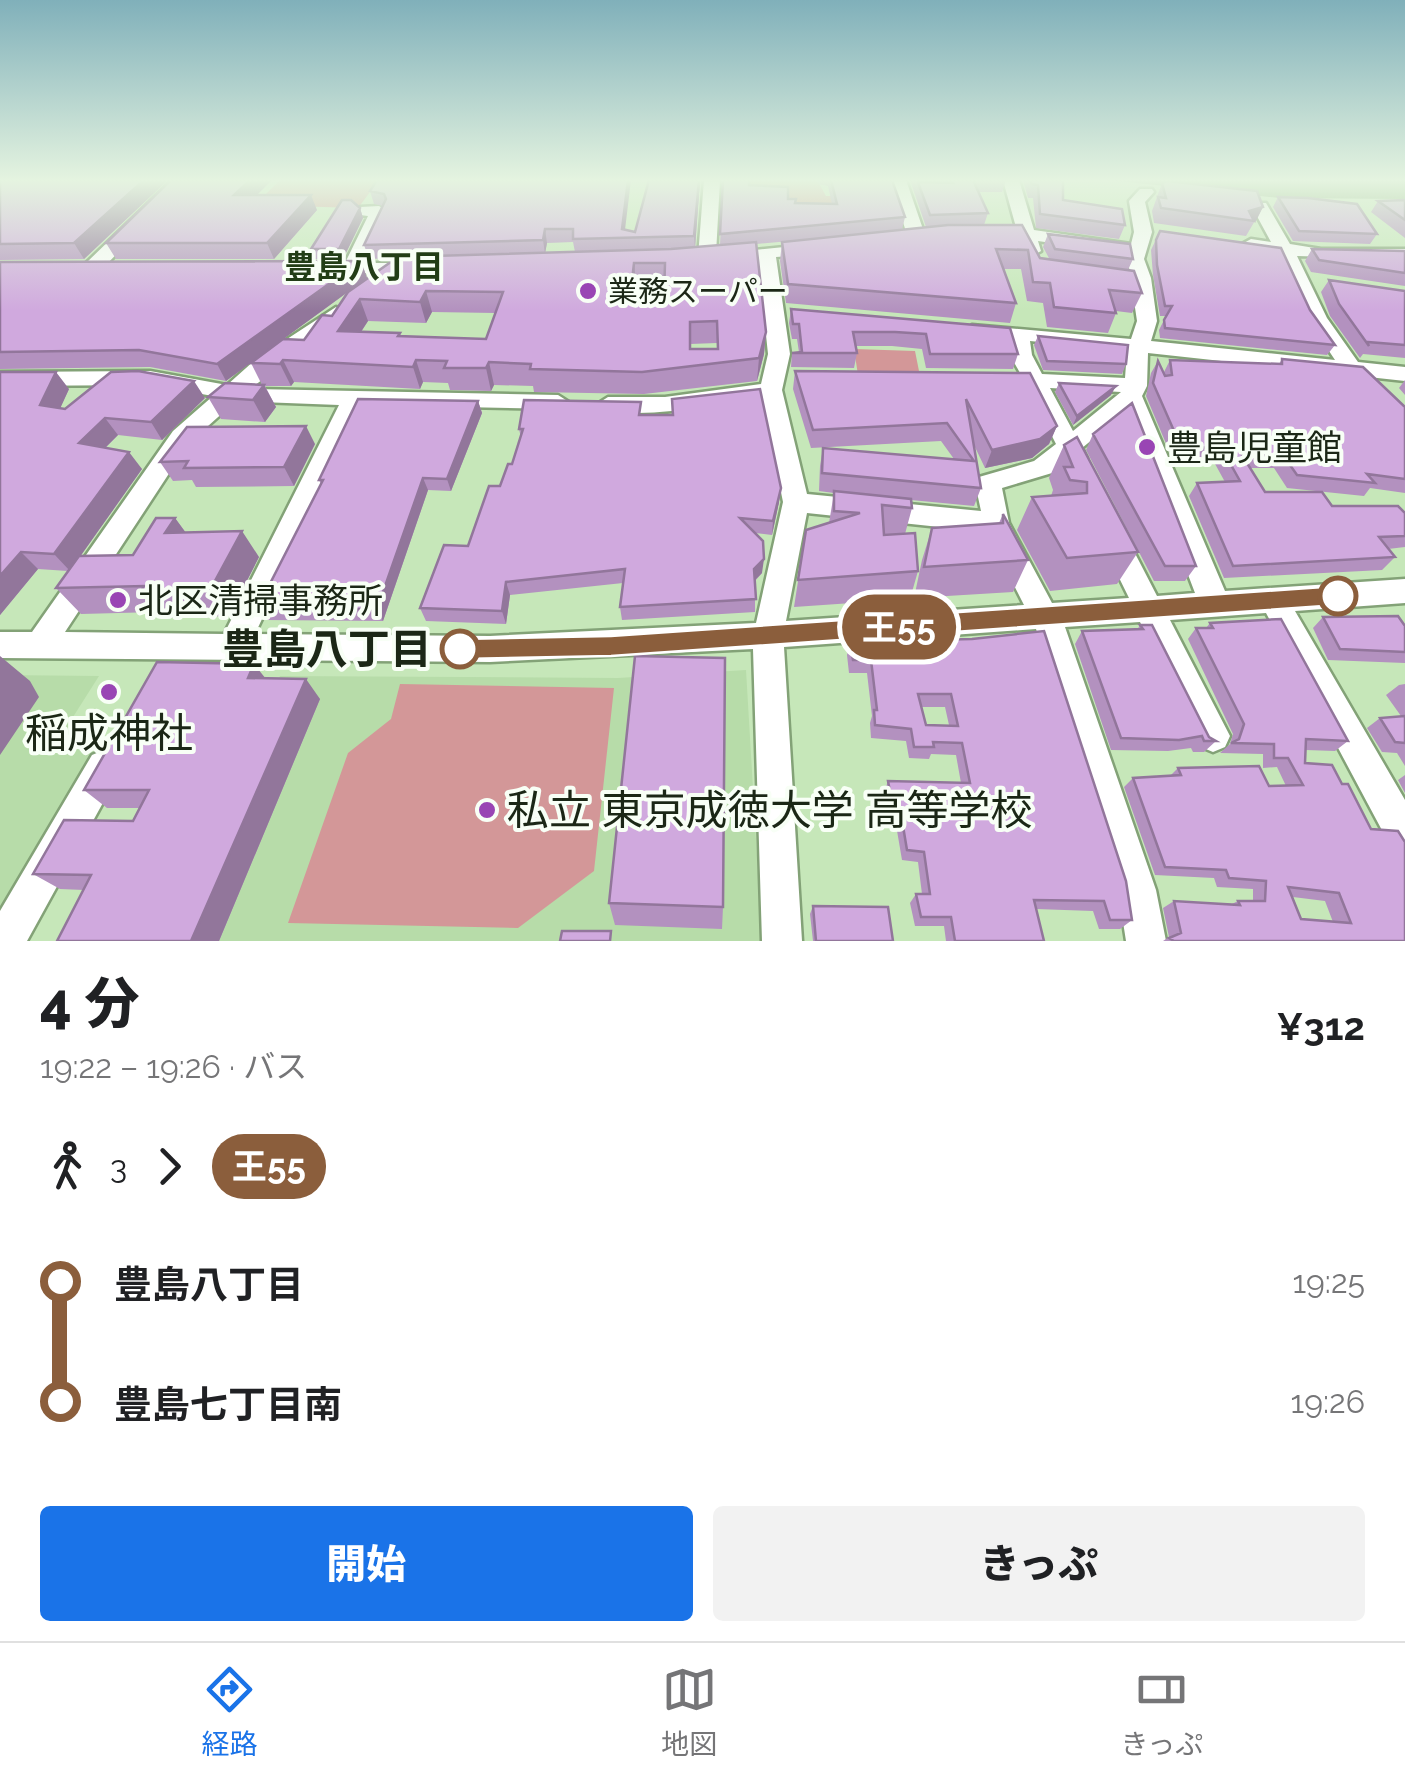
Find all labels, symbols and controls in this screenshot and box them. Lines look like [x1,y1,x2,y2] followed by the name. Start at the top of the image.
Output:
[284,248,444,285] district label: 豊島八丁目
[608,274,788,309] place label: 業務スーパー
[577,280,599,302] marker: 業務スーパー
[1167,427,1342,468] place label: 豊島児童館
[1136,436,1158,458] marker: 豊島児童館
[1319,577,1357,615] unlabelled marker
[138,580,383,621] place label: 北区清掃事務所
[107,589,129,611] marker: 北区清掃事務所
[842,594,956,660] line badge: 王55
[862,607,936,648] text: 王55
[222,625,432,674] place label: 豊島八丁目
[441,630,479,668] marker: 豊島八丁目
[98,681,120,703] marker: 稲成神社
[25,709,193,758] place label: 稲成神社
[507,786,1032,835] place label: 私立 東京成徳大学 高等学校
[476,799,498,821] marker: 私立 東京成徳大学 高等学校
[40,971,140,1036] text: 4 分
[1277,1004,1365,1049] text: ¥312
[40,1048,307,1085] text: 19:22 – 19:26 · バス
[40,1139,95,1194] icon: walk
[142,1139,197,1194] icon: forward
[232,1146,306,1187] text: 王55
[110,1148,127,1185] text: 3
[114,1262,304,1307] text: 豊島八丁目
[1292,1263,1365,1300] text: 19:25
[114,1382,342,1427] text: 豊島七丁目南
[1291,1383,1365,1420] text: 19:26
[40,1506,693,1621] button: 開始
[713,1506,1365,1621] button: きっぷ
[202,1662,258,1762] tab: 経路
[661,1662,717,1762] tab: 地図
[1120,1662,1203,1762] tab: きっぷ

